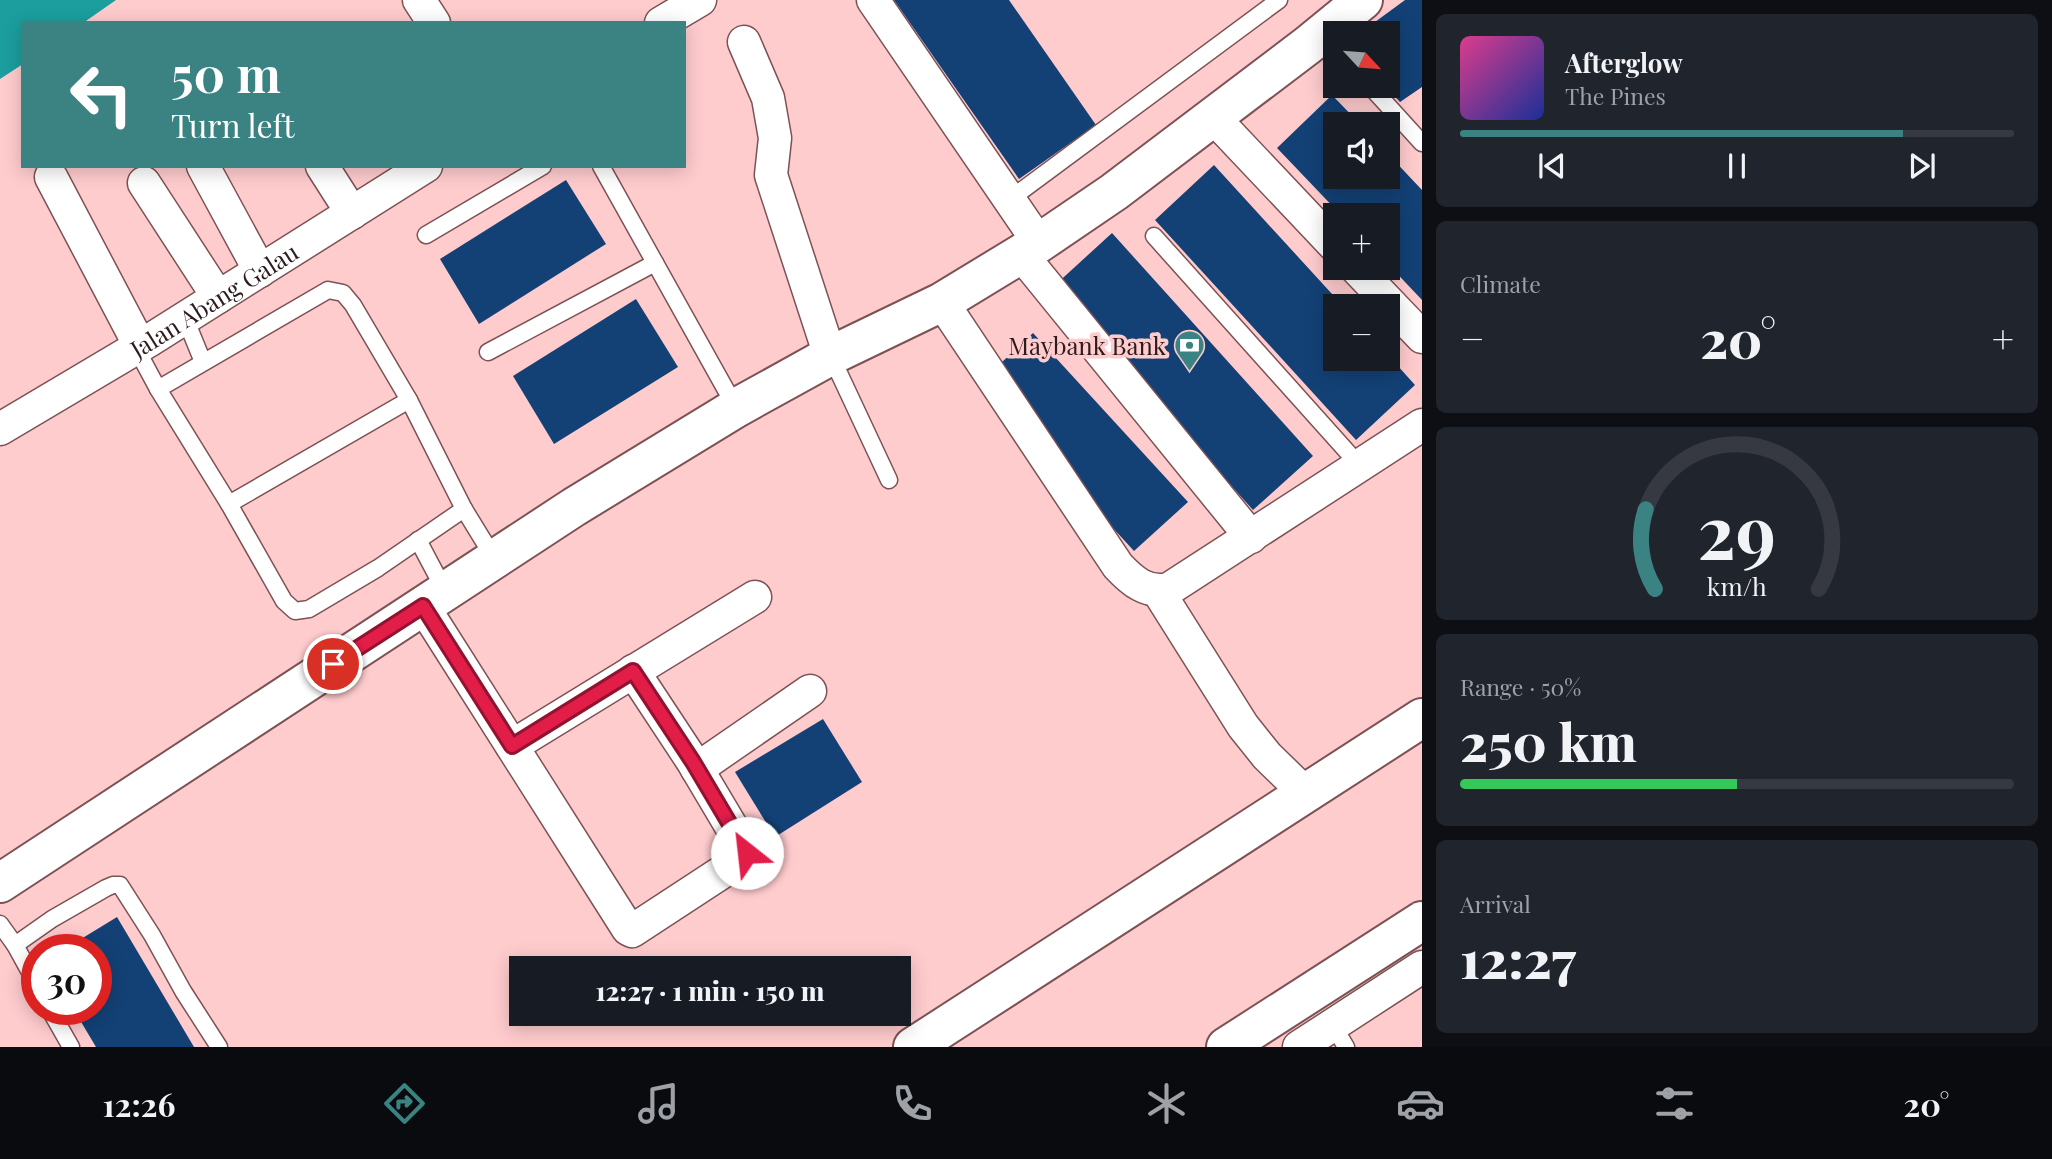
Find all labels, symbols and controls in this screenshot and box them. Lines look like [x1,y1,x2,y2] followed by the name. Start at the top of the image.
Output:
[1323,21,1400,98] north arrow
[1323,21,1400,371] map controls
[171,40,281,105] text: 50 m
[1565,45,1683,80] text: Afterglow
[56,49,147,140] icon: left
[1565,80,1666,111] text: The Pines
[171,103,295,146] text: Turn left
[1323,112,1400,189] button: sound
[1533,147,1571,185] icon: previous
[1718,147,1756,185] icon: pause
[1903,147,1941,185] icon: next
[1323,203,1400,280] button: +
[123,235,304,365] street label: Jalan Abang Galau
[1460,268,1541,299] text: Climate
[1323,294,1400,371] button: −
[1700,303,1776,372] text: 20°
[1460,312,1485,363] text: −
[1992,312,2014,363] text: +
[1172,328,1206,372] bank icon: Maybank Bank
[1008,329,1167,361] place label: Maybank Bank
[1698,481,1776,578] text: 29
[1707,569,1767,602] text: km/h
[303,634,363,694] pin
[314,645,352,683] icon: arrive
[1460,671,1581,702] text: Range · 50%
[1460,706,1637,775] text: 250 km
[710,816,784,890] position arrow
[1460,888,1531,919] text: Arrival
[1460,923,1576,992] text: 12:27
[21,934,112,1025] speed limit sign: 30
[596,973,824,1008] text: 12:27 · 1 min · 150 m
[380,1079,429,1128] icon: directions
[634,1079,683,1128] icon: music
[888,1079,937,1128] icon: phone
[1142,1079,1191,1128] icon: climate
[1396,1079,1445,1128] icon: car
[1650,1079,1699,1128] icon: filters
[102,1082,175,1125] text: 12:26
[1903,1082,1950,1125] text: 20°

